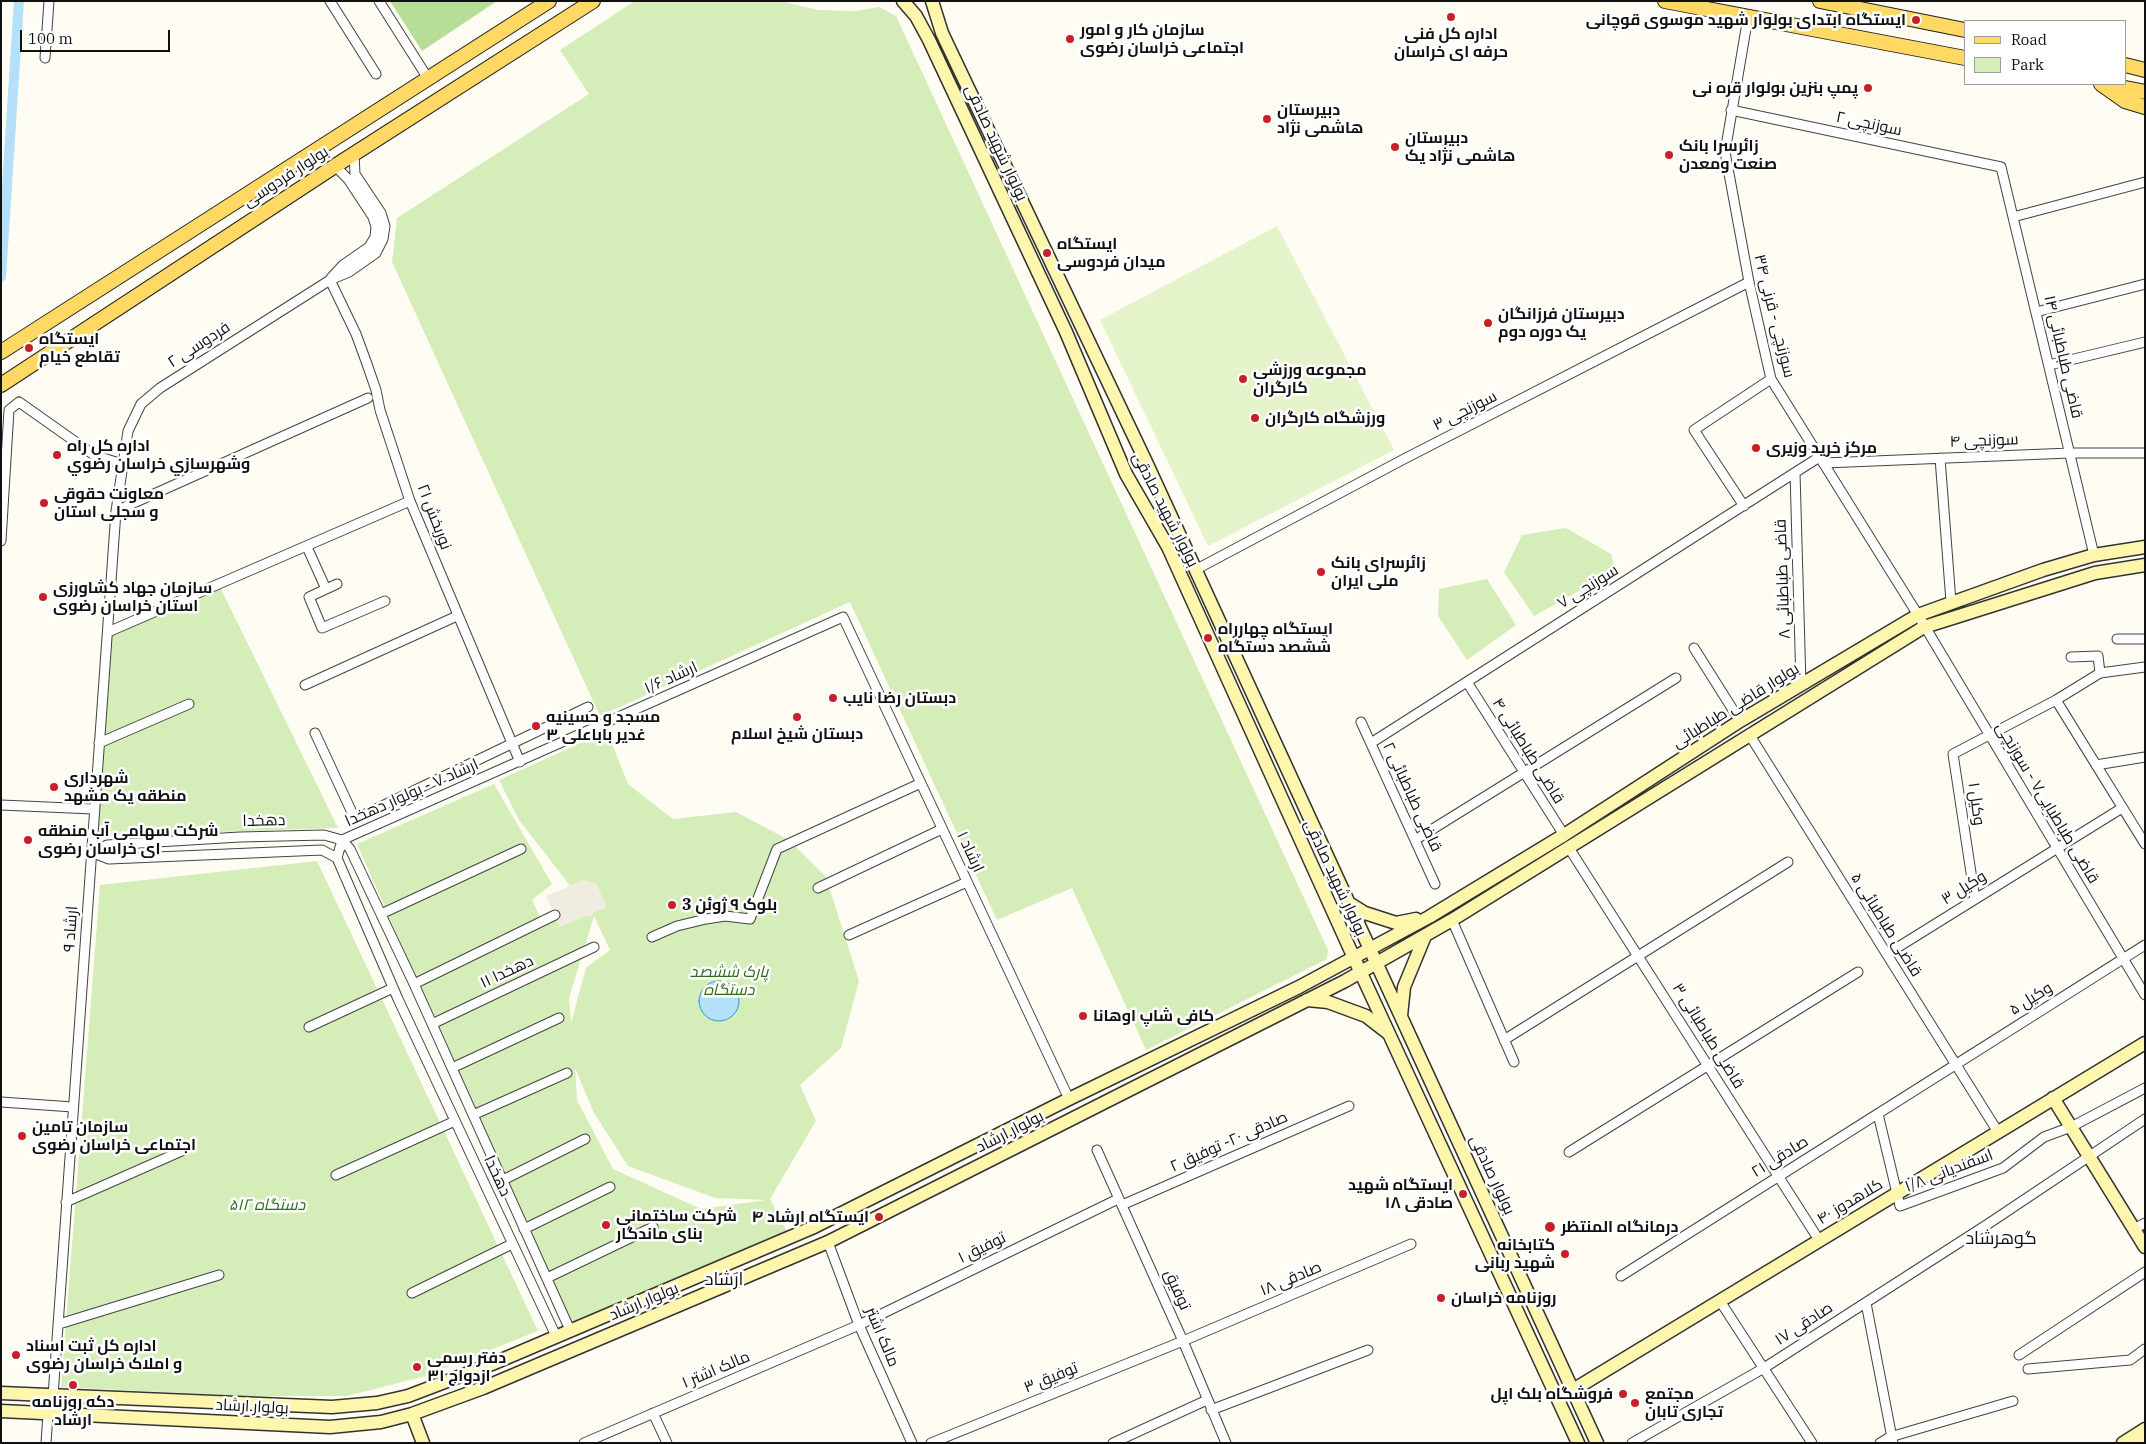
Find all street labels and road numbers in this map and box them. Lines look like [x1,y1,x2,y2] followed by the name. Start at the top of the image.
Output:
[961,82,1031,204] street label: بولوار شهید صادقی
[1834,108,1904,140] street label: سوزنچی ۲
[240,142,332,212] street label: بولوار فردوسی
[1749,252,1799,380] street label: سوزنچی - قرنی ۳۴
[2040,294,2086,420] street label: قاضی طباطبائی ۱۴
[164,318,234,372] street label: فردوسی ۲
[1430,387,1500,435] street label: سوزنچی ۳
[1949,430,2019,452] street label: سوزنچی ۴
[1128,449,1202,571] street label: بولوار شهید صادقی
[413,481,455,553] street label: نوربخش ۲۱
[1771,519,1795,639] street label: قاضی طباطبائی ۸
[1554,561,1622,613] street label: سوزنچی ۷
[641,658,701,698] street label: ارشاد ۱/۶
[1669,659,1803,753] street label: بولوار قاضی طباطبائی
[1488,695,1568,807] street label: قاضی طباطبائی ۴
[1991,719,2103,887] street label: قاضی طباطبایی۷ - سوزنچی
[1378,739,1446,855] street label: قاضی طباطبائی ۲
[342,755,482,831] street label: ارشاد ۷ - بولوار دهخدا
[1963,781,1989,827] street label: وکيل ۱
[242,811,286,831] street label: دهخدا
[1300,817,1370,939] street label: بولوار شهید صادقی
[952,829,988,875] street label: ارشاد ۱
[1938,867,1990,909] street label: وکيل ۳
[1846,869,1926,981] street label: قاضی طباطبائی ۵
[60,905,82,953] street label: ارشاد ۹
[477,951,537,993] street label: دهخدا ۱۱
[2006,978,2056,1020] street label: وکيل ۵
[1668,980,1748,1092] street label: قاضی طباطبائی ۳
[973,1107,1047,1157] street label: بولوار ارشاد
[1167,1107,1291,1177] street label: صادقی ۲۰- توفیق ۲
[1465,1132,1519,1218] street label: بولوار صادقی
[1748,1132,1812,1182] street label: صادقی ۲۱
[1902,1145,1996,1197] street label: اسفندیانی ۱/۸
[479,1152,515,1200] street label: دهخدا
[1814,1175,1886,1229] street label: کلاهدوز ۴۰
[955,1228,1009,1268] street label: توفیق ۱
[1257,1257,1325,1301] street label: صادقی ۱۸
[1160,1267,1194,1313] street label: توفیق
[606,1279,682,1325] street label: بولوار ارشاد
[1772,1298,1836,1350] street label: صادقی ۱۷
[861,1304,903,1370] street label: مالک اشتر
[679,1347,753,1393] street label: مالک اشتر ۱
[1021,1358,1081,1398] street label: توفیق ۳
[215,1395,289,1419] street label: بولوار ارشاد

